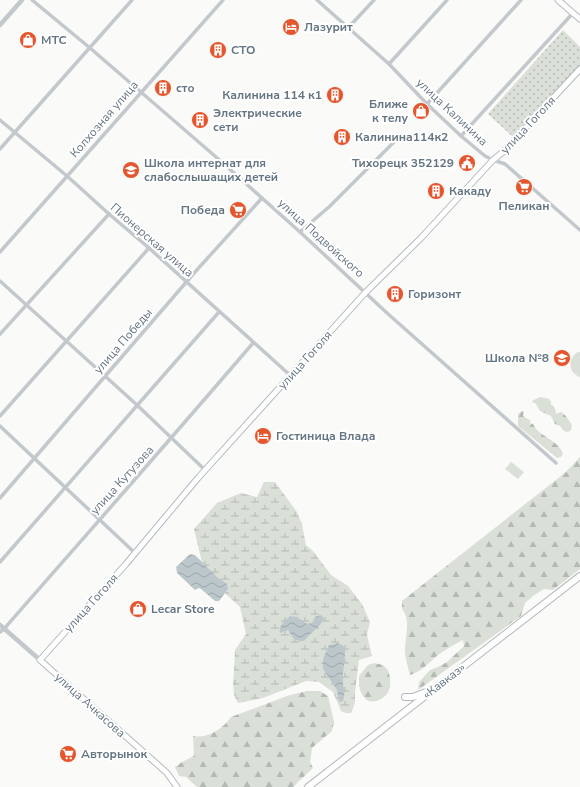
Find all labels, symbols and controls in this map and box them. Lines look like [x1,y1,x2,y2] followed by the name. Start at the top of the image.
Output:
[281,17,301,37] hotel icon: Лазурит
[304,19,353,35] place label: Лазурит
[18,30,38,50] shop icon: МТС
[41,32,67,48] place label: МТС
[208,40,228,60] building icon: СТО
[231,42,255,58] place label: СТО
[413,75,491,149] street label: улица Калинина
[66,77,142,161] street label: Колхозная улица
[153,78,173,98] building icon: сто
[176,80,195,96] place label: сто
[325,85,345,105] building icon: Калинина 114 к1
[222,87,322,103] place label: Калинина 114 к1
[497,93,559,157] street label: улица Гоголя
[369,96,409,126] place label: Ближе к телу
[411,101,431,121] shop icon: Ближе к телу
[213,105,302,135] place label: Электрические сети
[190,110,210,130] building icon: Электрические сети
[332,127,352,147] building icon: Калинина114к2
[355,129,448,145] place label: Калинина114к2
[457,153,477,173] public building icon: Тихорецк 352129
[144,155,278,185] place label: Школа интернат для слабослышащих детей
[352,155,454,171] place label: Тихорецк 352129
[121,160,141,180] school or university icon: Школа интернат для слабослышащих детей
[514,177,534,197] supermarket icon: Пеликан
[426,181,446,201] building icon: Какаду
[449,183,492,199] place label: Какаду
[275,195,368,281] street label: улица Подвойского
[498,198,550,214] place label: Пеликан
[107,200,197,280] street label: Пионерская улица
[228,200,248,220] supermarket icon: Победа
[181,202,225,218] place label: Победа
[385,284,405,304] building icon: Горизонт
[408,286,462,302] place label: Горизонт
[90,305,156,377] street label: улица Победы
[274,327,336,393] street label: улица Гоголя
[552,348,572,368] school or university icon: Школа №8
[485,350,549,366] place label: Школа №8
[253,426,273,446] hotel icon: Гостиница Влада
[276,428,375,444] place label: Гостиница Влада
[87,442,157,518] street label: улица Кутузова
[60,570,122,636] street label: улица Гоголя
[128,599,148,619] shop icon: Lecar Store
[151,601,215,617] place label: Lecar Store
[419,659,469,703] street label: «Кавказ»
[51,669,129,741] street label: улица Ачкасова
[58,744,78,764] supermarket icon: Авторынок
[81,746,148,762] place label: Авторынок

